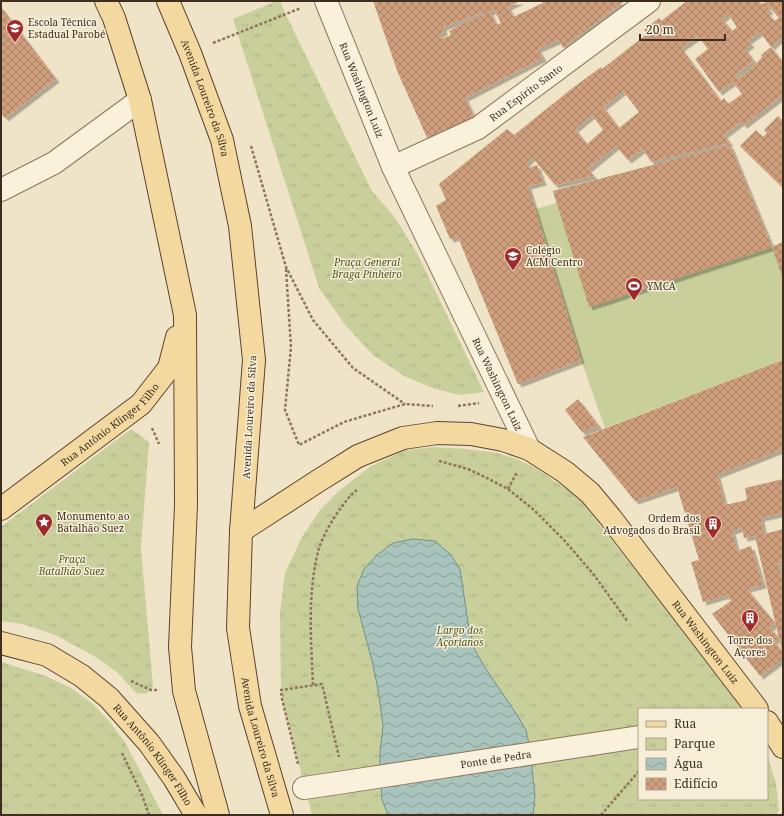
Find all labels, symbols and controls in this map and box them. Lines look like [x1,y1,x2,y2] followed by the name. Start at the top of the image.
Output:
[28,15,105,41] place label: Escola Técnica Estadual Parobé
[640,16,725,42] scale bar
[5,18,25,43] school or university icon: Escola Técnica Estadual Parobé
[646,21,674,38] text: 20 m
[178,37,232,158] street label: Avenida Loureiro da Silva
[336,40,387,140] street label: Rua Washington Luiz
[486,61,565,124] street label: Rua Espírito Santo
[526,243,583,269] place label: Colégio ACM Centro
[503,246,523,271] school or university icon: Colégio ACM Centro
[331,255,402,281] park label: Praça General Braga Pinheiro
[624,276,644,301] sports icon: YMCA
[646,279,677,293] place label: YMCA
[469,335,526,433] street label: Rua Washington Luiz
[239,354,259,479] street label: Avenida Loureiro da Silva
[57,380,162,469] street label: Rua Antônio Klinger Filho
[57,509,130,535] place label: Monumento ao Batalhão Suez
[603,511,700,537] place label: Ordem dos Advogados do Brasil
[34,512,54,537] place icon: Monumento ao Batalhão Suez
[703,514,723,539] building icon: Ordem dos Advogados do Brasil
[38,552,105,578] park label: Praça Batalhão Suez
[669,597,742,687] street label: Rua Washington Luiz
[740,608,760,633] building icon: Torre dos Açores
[435,623,484,649] park label: Largo dos Açorianos
[727,633,773,659] place label: Torre dos Açores
[239,676,284,799] street label: Avenida Loureiro da Silva
[110,701,196,808] street label: Rua Antônio Klinger Filho
[638,708,768,800] legend
[674,715,696,732] text: Rua
[674,735,715,752] text: Parque
[459,747,533,771] street label: Ponte de Pedra
[674,755,703,772] text: Água
[674,775,718,792] text: Edifício

